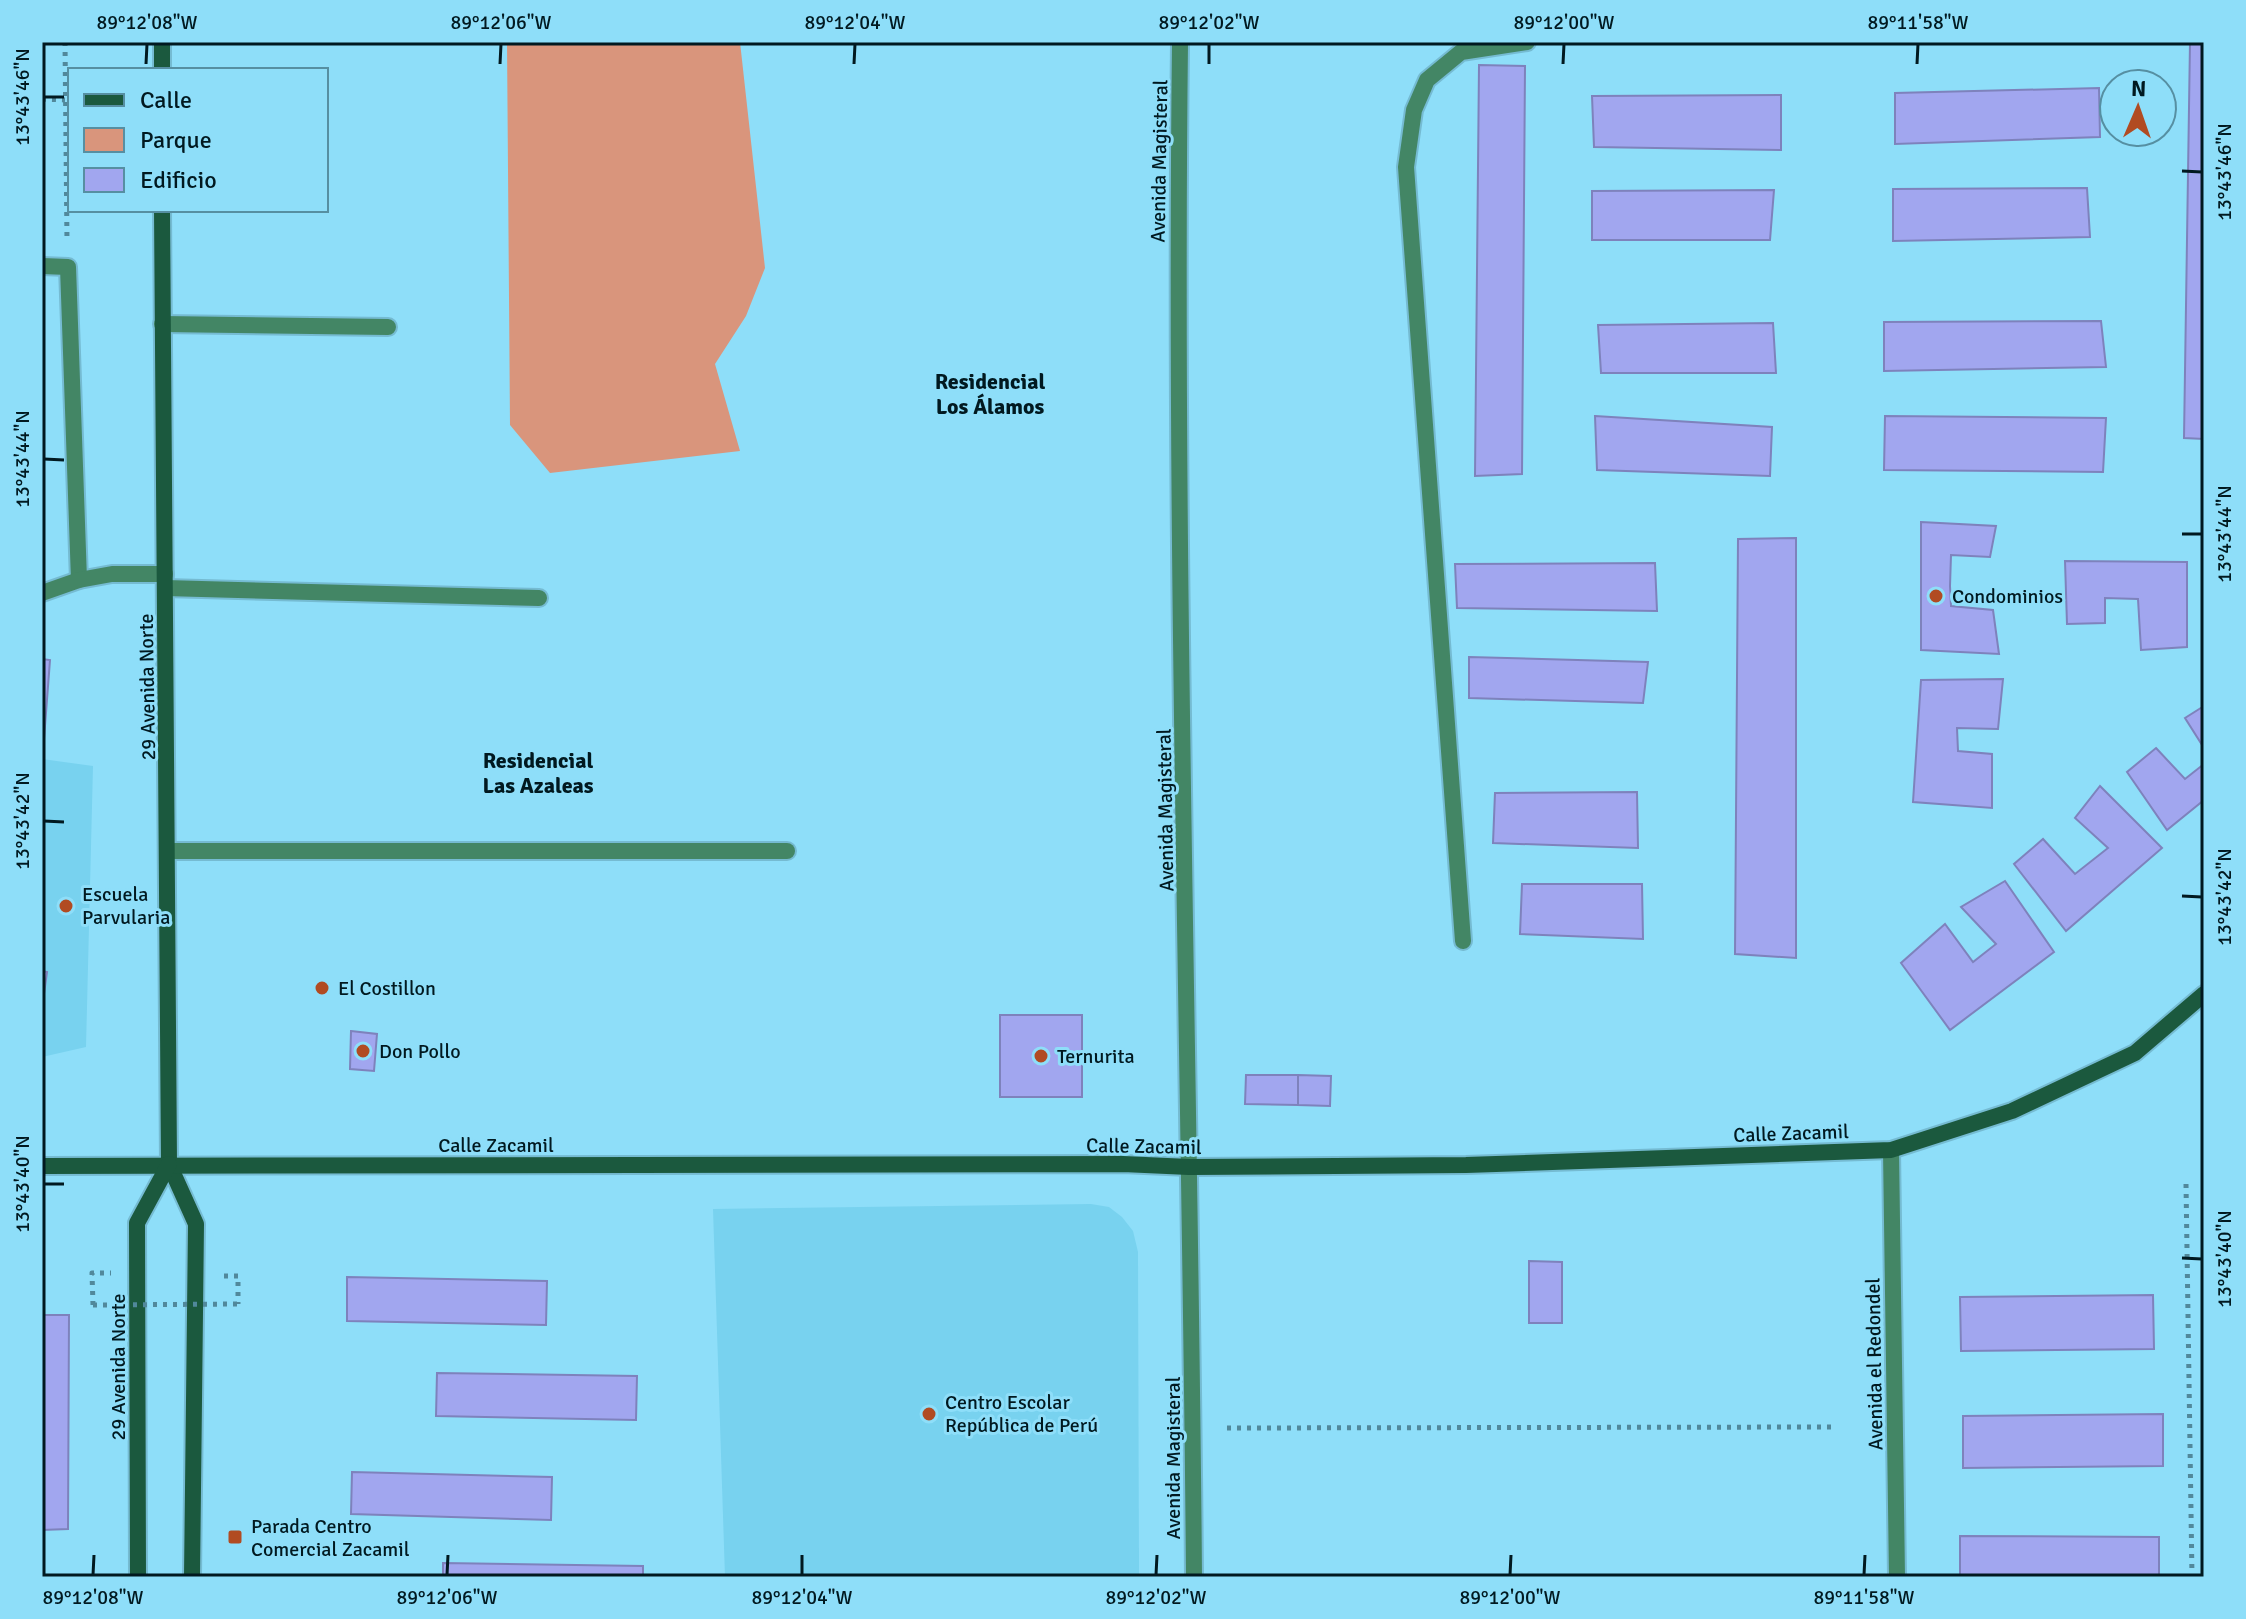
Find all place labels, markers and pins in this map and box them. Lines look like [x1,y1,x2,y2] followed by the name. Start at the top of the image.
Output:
[1952,584,2063,609] place label: Condominios
[1927,587,1945,605] marker: Condominios
[82,882,170,930] place label: Escuela Parvularia
[57,897,75,915] marker: Escuela Parvularia
[338,976,436,1001] place label: El Costillon
[313,979,331,997] marker: El Costillon
[379,1039,461,1064] place label: Don Pollo
[354,1042,372,1060] marker: Don Pollo
[1057,1044,1135,1069] place label: Ternurita
[1032,1047,1050,1065] marker: Ternurita
[945,1390,1098,1438] place label: Centro Escolar República de Perú
[920,1405,938,1423] marker: Centro Escolar República de Perú
[251,1514,410,1562] place label: Parada Centro Comercial Zacamil
[226,1528,244,1546] marker: Parada Centro Comercial Zacamil

